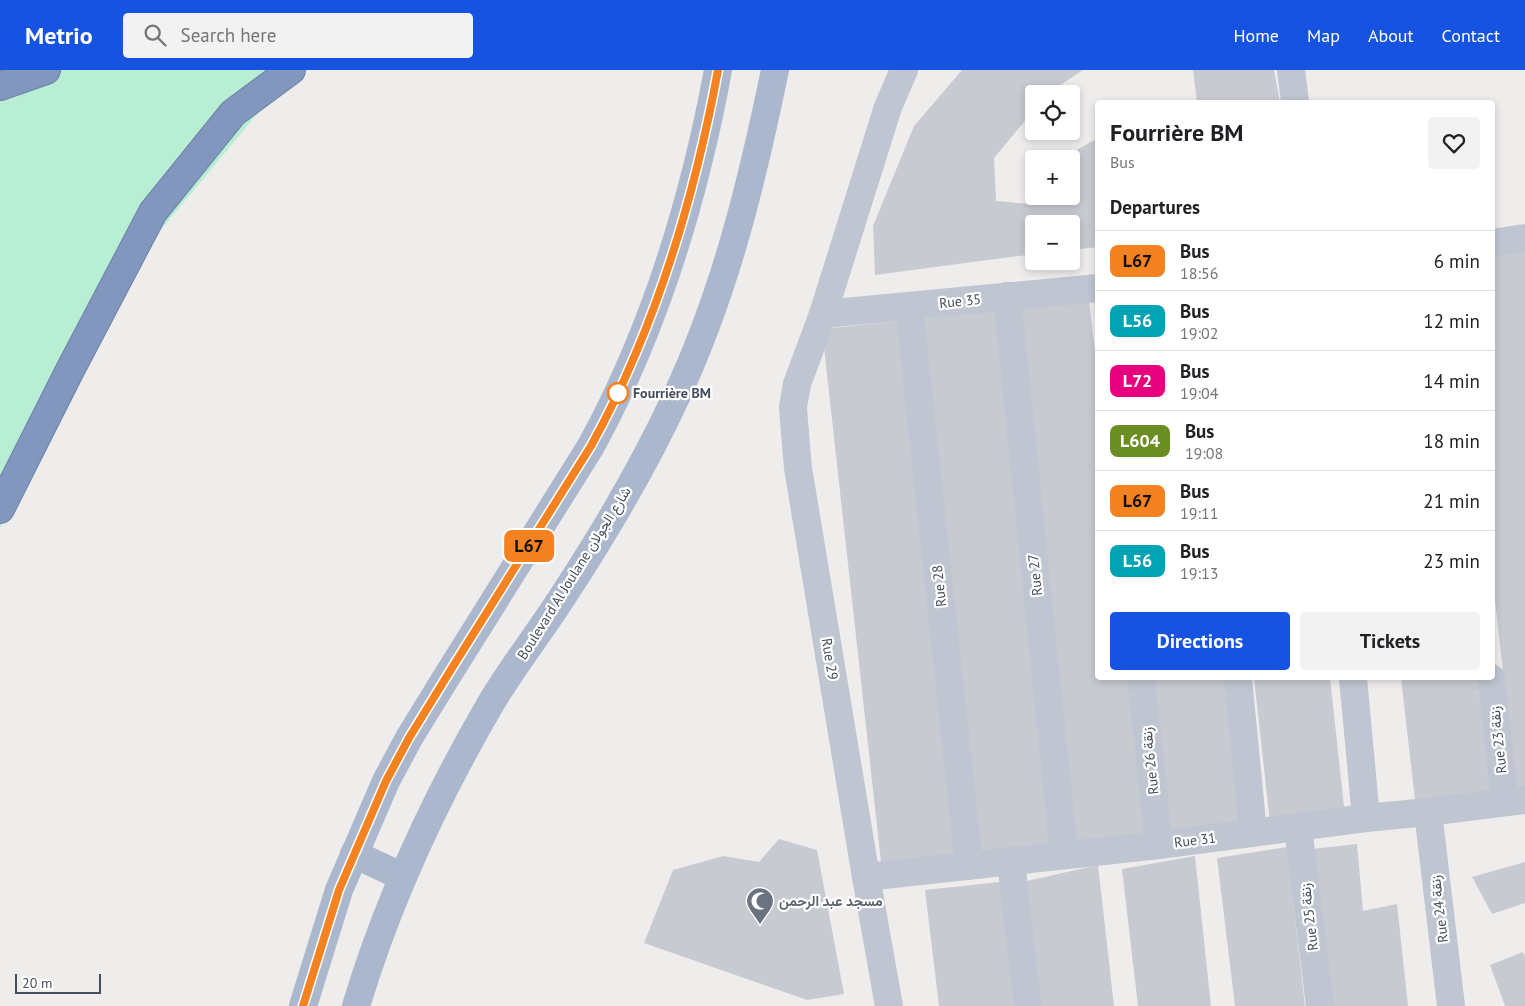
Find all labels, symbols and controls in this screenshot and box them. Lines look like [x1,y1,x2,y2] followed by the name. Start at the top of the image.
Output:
[123,13,473,58] search box
[25,20,93,51] text: Metrio
[141,21,169,49] icon: search
[181,23,276,47] text: Search here
[1233,24,1279,47] text: Home
[1307,24,1340,47] text: Map
[1368,24,1414,47] text: About
[1442,24,1500,47] text: Contact
[1025,85,1080,270] map controls
[1025,85,1080,140] button: locate
[1110,117,1244,148] text: Fourrière BM
[1428,117,1480,169] button: heart
[1025,150,1080,205] button: +
[1110,152,1135,172] text: Bus
[1110,195,1200,219] text: Departures
[1025,215,1080,270] button: −
[1180,239,1209,263] text: Bus
[1123,249,1152,272] text: L67
[1434,249,1480,273] text: 6 min
[1180,263,1218,283] text: 18:56
[938,290,982,312] street label: Rue 35
[1180,299,1209,323] text: Bus
[1123,309,1152,332] text: L56
[1423,309,1480,333] text: 12 min
[1180,323,1218,343] text: 19:02
[1180,359,1209,383] text: Bus
[1123,369,1152,392] text: L72
[1423,369,1480,393] text: 14 min
[607,382,629,404] marker: Fourrière BM
[1180,383,1218,403] text: 19:04
[633,384,711,402] place label: Fourrière BM
[1185,419,1214,443] text: Bus
[1120,429,1160,452] text: L604
[1423,429,1480,453] text: 18 min
[1185,443,1223,463] text: 19:08
[1180,479,1209,503] text: Bus
[513,483,636,664] street label: Boulevard Al Joulane شارع الجولان
[1123,489,1152,512] text: L67
[1423,489,1480,513] text: 21 min
[1180,503,1218,523] text: 19:11
[500,530,558,562] line badge: L67
[514,534,544,557] text: L67
[1180,539,1209,563] text: Bus
[1123,549,1152,572] text: L56
[1423,549,1480,573] text: 23 min
[1024,553,1046,597] street label: Rue 27
[1180,563,1218,583] text: 19:13
[928,564,950,608] street label: Rue 28
[1110,612,1290,670] button: Directions
[1300,612,1480,670] button: Tickets
[818,637,842,681] street label: Rue 29
[1485,705,1510,775] street label: Rue 23 زنقة
[1137,726,1162,796] street label: Rue 26 زنقة
[1173,829,1217,851] street label: Rue 31
[1426,874,1452,944] street label: Rue 24 زنقة
[1296,882,1322,952] street label: Rue 25 زنقة
[745,886,775,925] mosque icon: مسجد عبد الرحمن
[779,892,883,910] place label: مسجد عبد الرحمن
[15,971,101,994] scale bar
[22,974,52,992] text: 20 m

